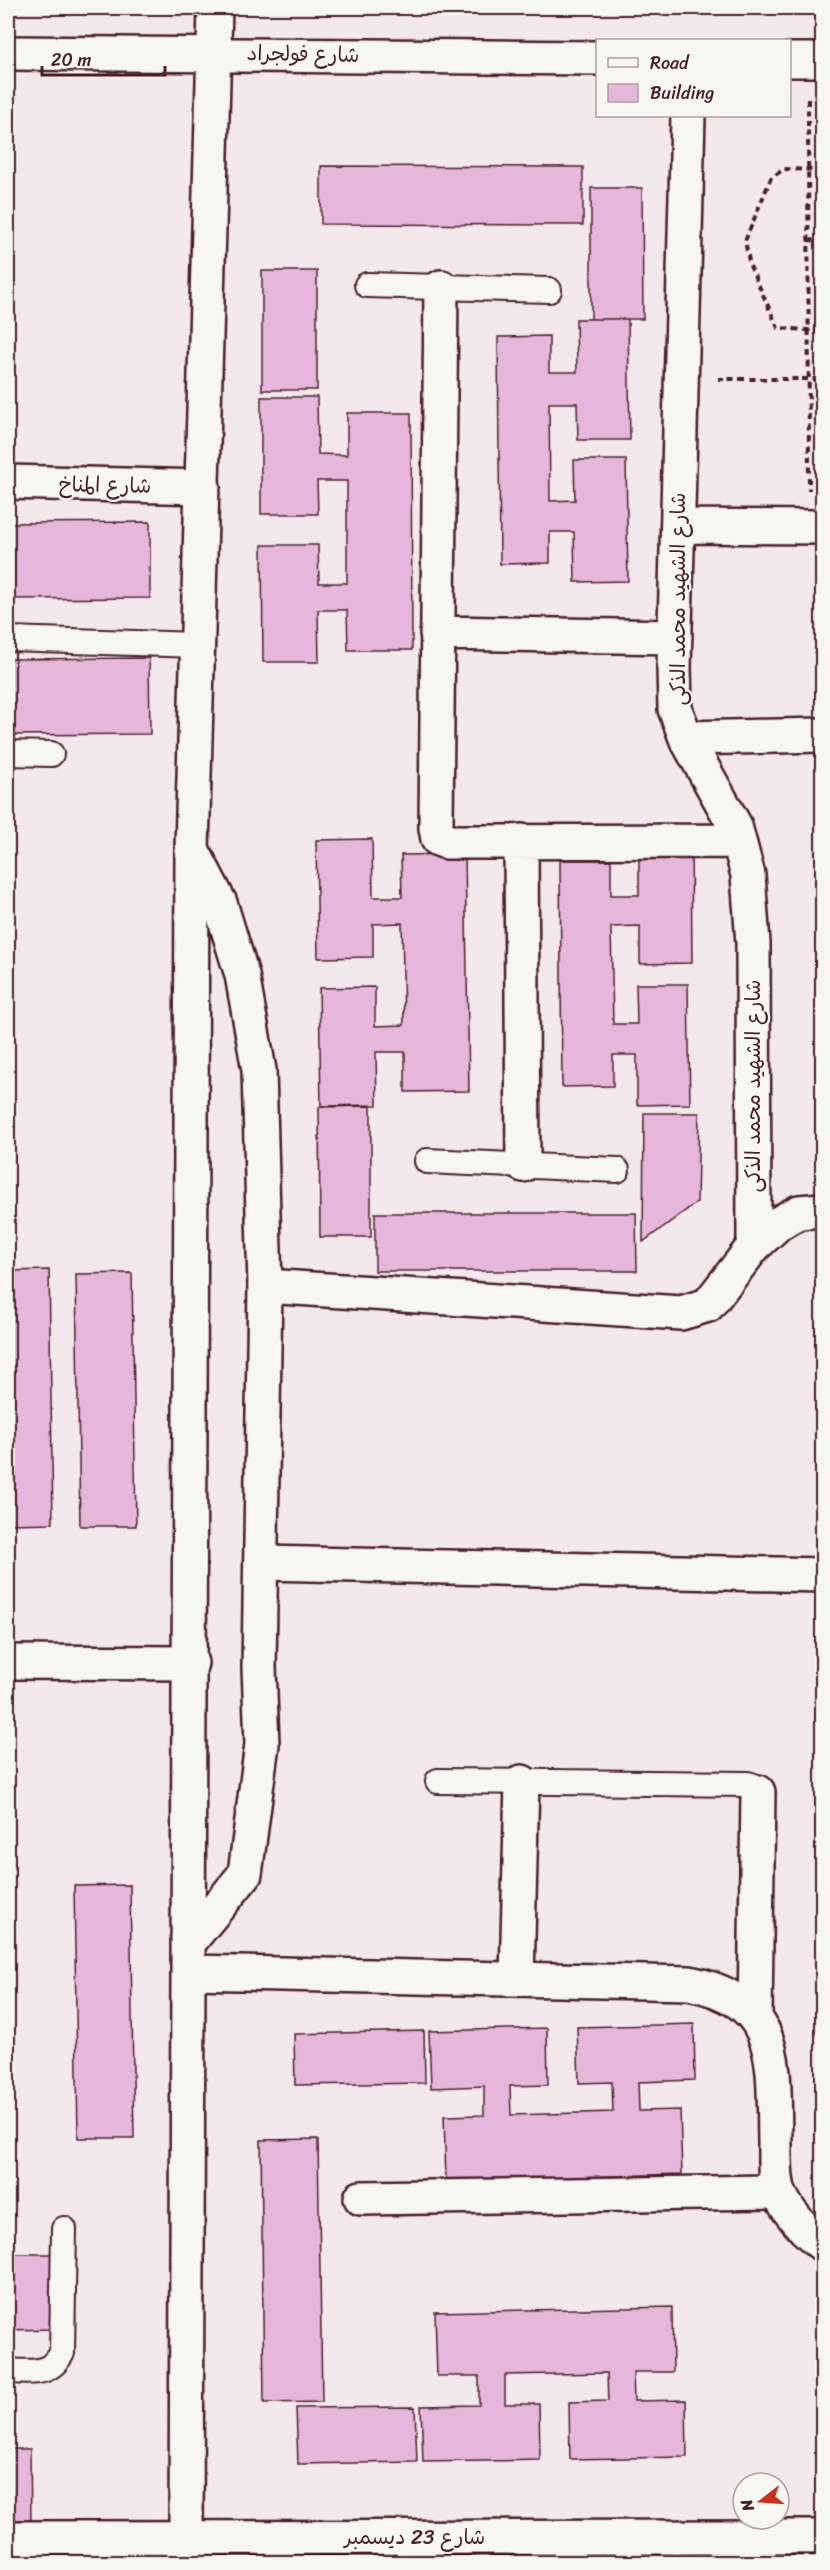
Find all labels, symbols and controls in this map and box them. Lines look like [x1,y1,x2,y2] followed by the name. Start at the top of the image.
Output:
[246,34,360,74] street label: شارع فولجراد
[42,39,165,77] scale bar
[596,39,791,117] legend
[51,44,91,76] text: 20 m
[650,47,690,79] text: Road
[650,77,714,109] text: Building
[58,465,152,505] street label: شارع المناخ
[659,493,697,705] street label: شارع الشهيد محمد الذكى
[734,980,772,1192] street label: شارع الشهيد محمد الذكى
[731,2471,791,2531] north arrow
[731,2495,763,2516] text: N
[343,2518,485,2556] street label: شارع 23 ديسمبر

